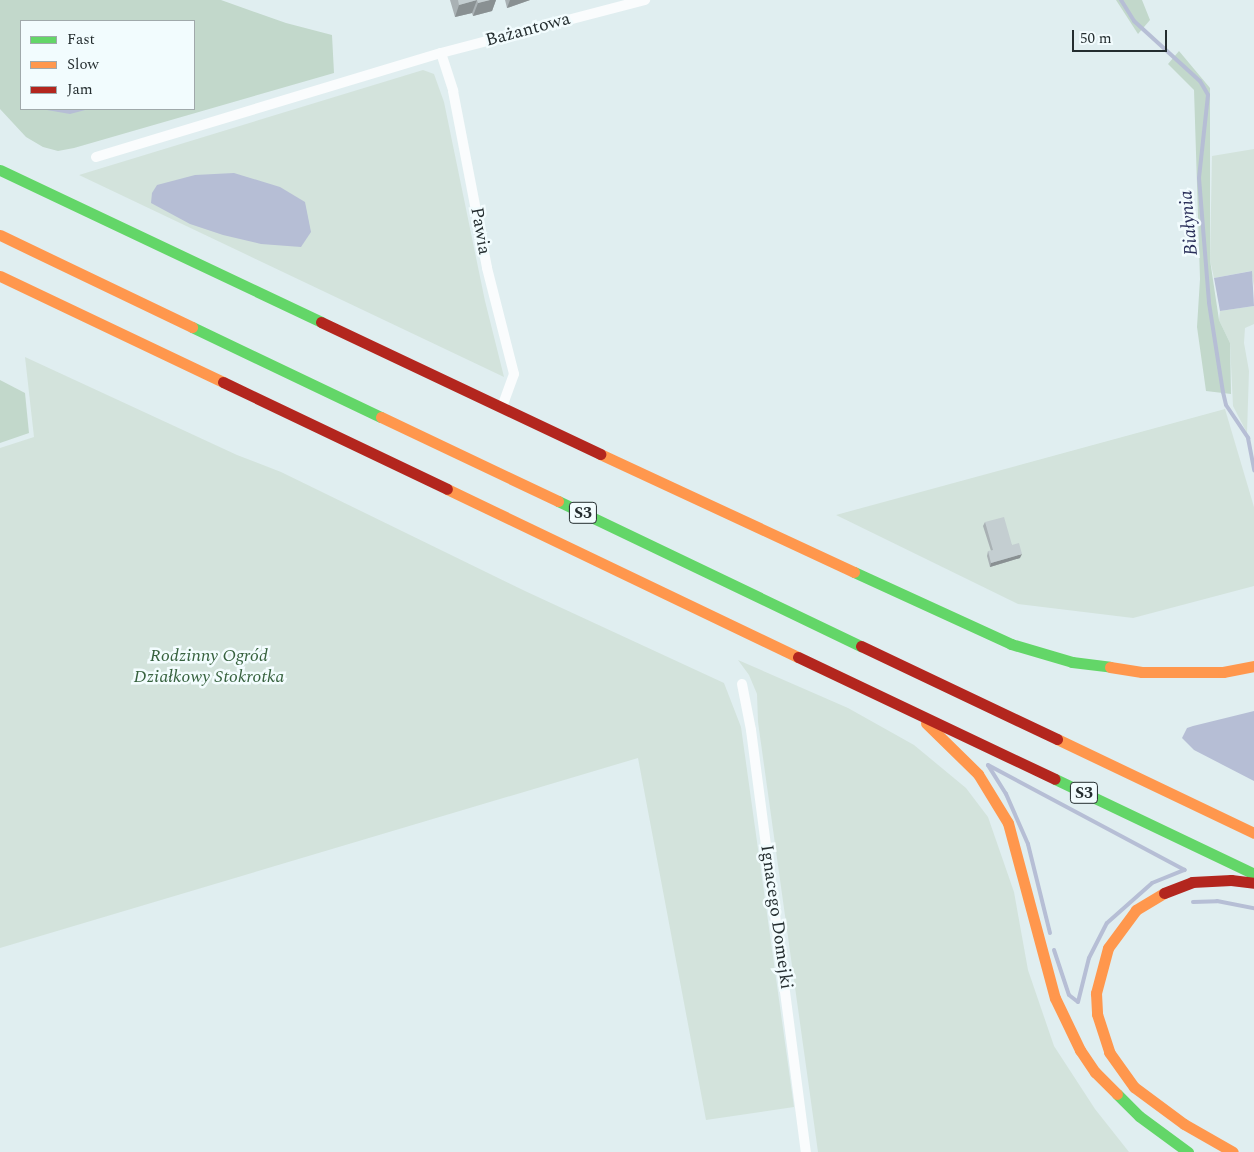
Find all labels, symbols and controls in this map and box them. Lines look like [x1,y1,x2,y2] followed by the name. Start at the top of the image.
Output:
[483,8,573,52] street label: Bażantowa
[20,20,195,110] legend
[1074,20,1169,52] scale bar
[1080,27,1112,50] text: 50 m
[67,28,95,51] text: Fast
[67,53,99,76] text: Slow
[67,78,93,101] text: Jam
[1175,189,1203,257] water label: Białynia
[465,206,495,256] street label: Pawia
[568,499,598,526] road number: S3
[134,646,284,689] park label: Rodzinny Ogród Działkowy Stokrotka
[1069,780,1099,806] road number: S3
[755,843,797,991] street label: Ignacego Domejki

